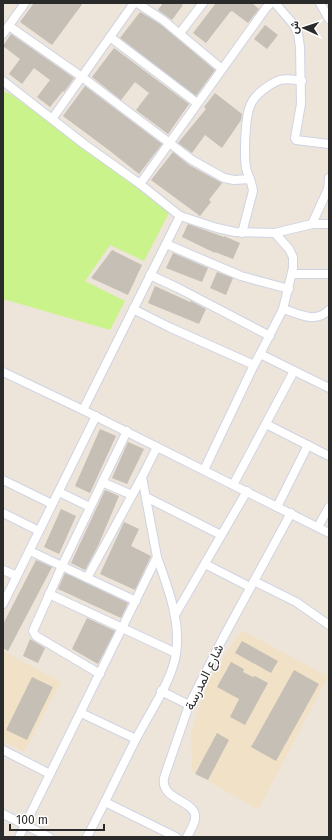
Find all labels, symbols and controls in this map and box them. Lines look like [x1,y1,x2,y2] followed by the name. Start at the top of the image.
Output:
[284,8,324,48] north arrow
[288,21,301,34] text: ش
[182,642,228,713] street label: شارع المدرسة
[10,806,104,832] scale bar
[16,813,48,827] text: 100 m

